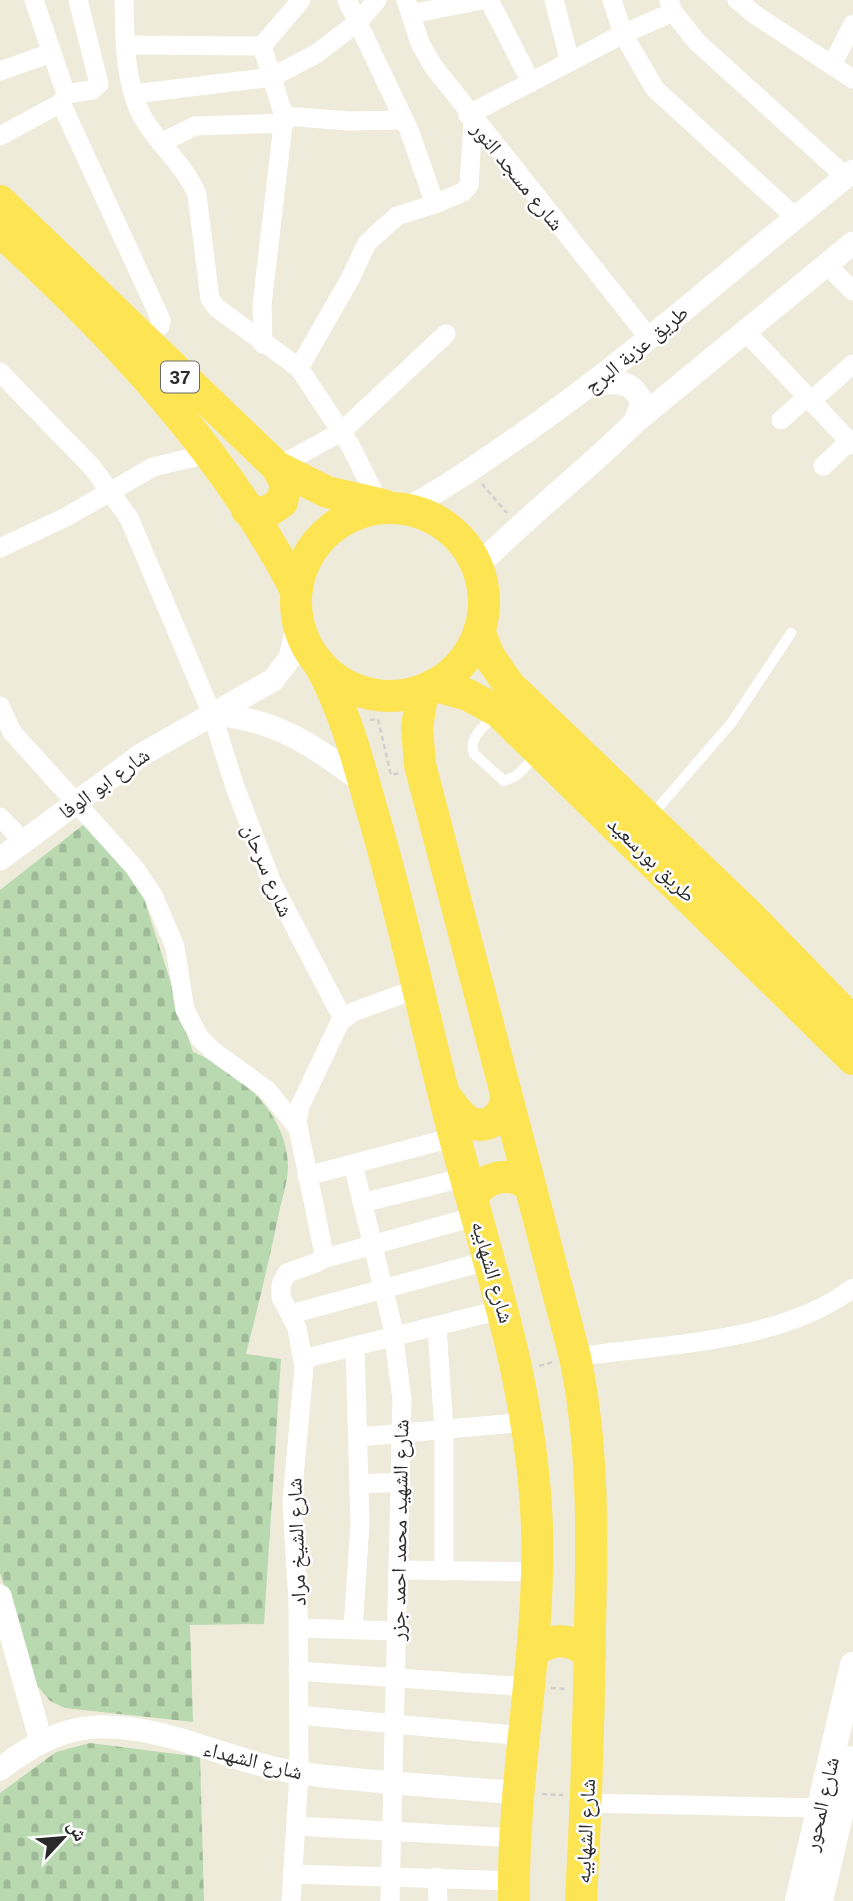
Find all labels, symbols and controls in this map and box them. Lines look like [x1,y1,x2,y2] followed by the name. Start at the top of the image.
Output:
[465,116,569,236] street label: شارع مسجد النور
[580,300,694,399] street label: طريق عزبة البرج
[161,362,199,392] road number: 37
[55,743,155,825] street label: شارع ابو الوفا
[602,812,700,908] street label: طريق بورسعيد
[236,820,298,921] street label: شارع سرحان
[466,1218,519,1326] street label: شارع الشهابيه
[386,1419,414,1642] street label: شارع الشهيد محمد احمد جزر
[282,1477,312,1606] street label: شارع الشيخ مراد
[201,1737,305,1785] street label: شارع الشهداء
[799,1755,845,1855] street label: شارع المحور
[571,1778,601,1884] street label: شارع الشهابيه
[28,1803,98,1873] north arrow
[63,1817,92,1845] text: ش

